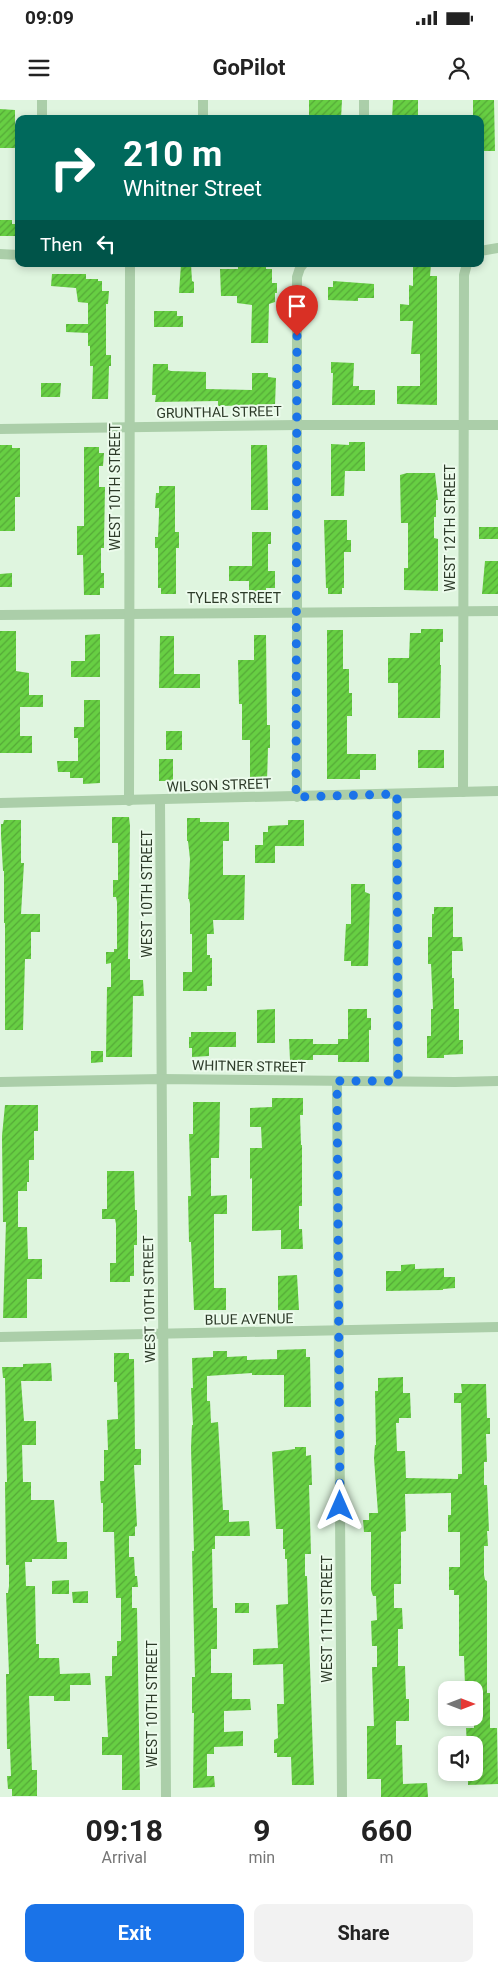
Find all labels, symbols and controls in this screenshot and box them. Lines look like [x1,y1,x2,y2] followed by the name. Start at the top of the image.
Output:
[25,6,74,29] text: 09:09
[25,54,53,82] icon: menu
[445,54,473,82] icon: person
[212,55,286,80] text: GoPilot
[123,134,222,175] text: 210 m
[40,135,105,200] icon: right
[123,176,262,201] text: Whitner Street
[92,230,120,258] icon: left
[40,233,82,256] text: Then
[276,285,318,336] pin
[283,292,311,320] icon: arrive
[156,403,282,421] street label: GRUNTHAL STREET
[107,423,123,551] street label: WEST 10TH STREET
[442,464,458,592] street label: WEST 12TH STREET
[187,590,282,606] street label: TYLER STREET
[166,775,272,795] street label: WILSON STREET
[139,830,155,958] street label: WEST 10TH STREET
[192,1057,307,1075] street label: WHITNER STREET
[140,1234,158,1363] street label: WEST 10TH STREET
[204,1310,294,1328] street label: BLUE AVENUE
[313,1479,365,1531] position arrow
[319,1555,335,1683] street label: WEST 11TH STREET
[144,1640,160,1768] street label: WEST 10TH STREET
[438,1681,482,1726] north arrow
[438,1681,483,1781] map controls
[438,1736,483,1781] button: sound
[86,1813,163,1848] text: 09:18
[253,1813,270,1848] text: 9
[361,1813,412,1848] text: 660
[102,1848,147,1867] text: Arrival
[248,1848,275,1867] text: min
[380,1848,394,1867] text: m
[25,1904,244,1962] button: Exit
[254,1904,473,1962] button: Share

